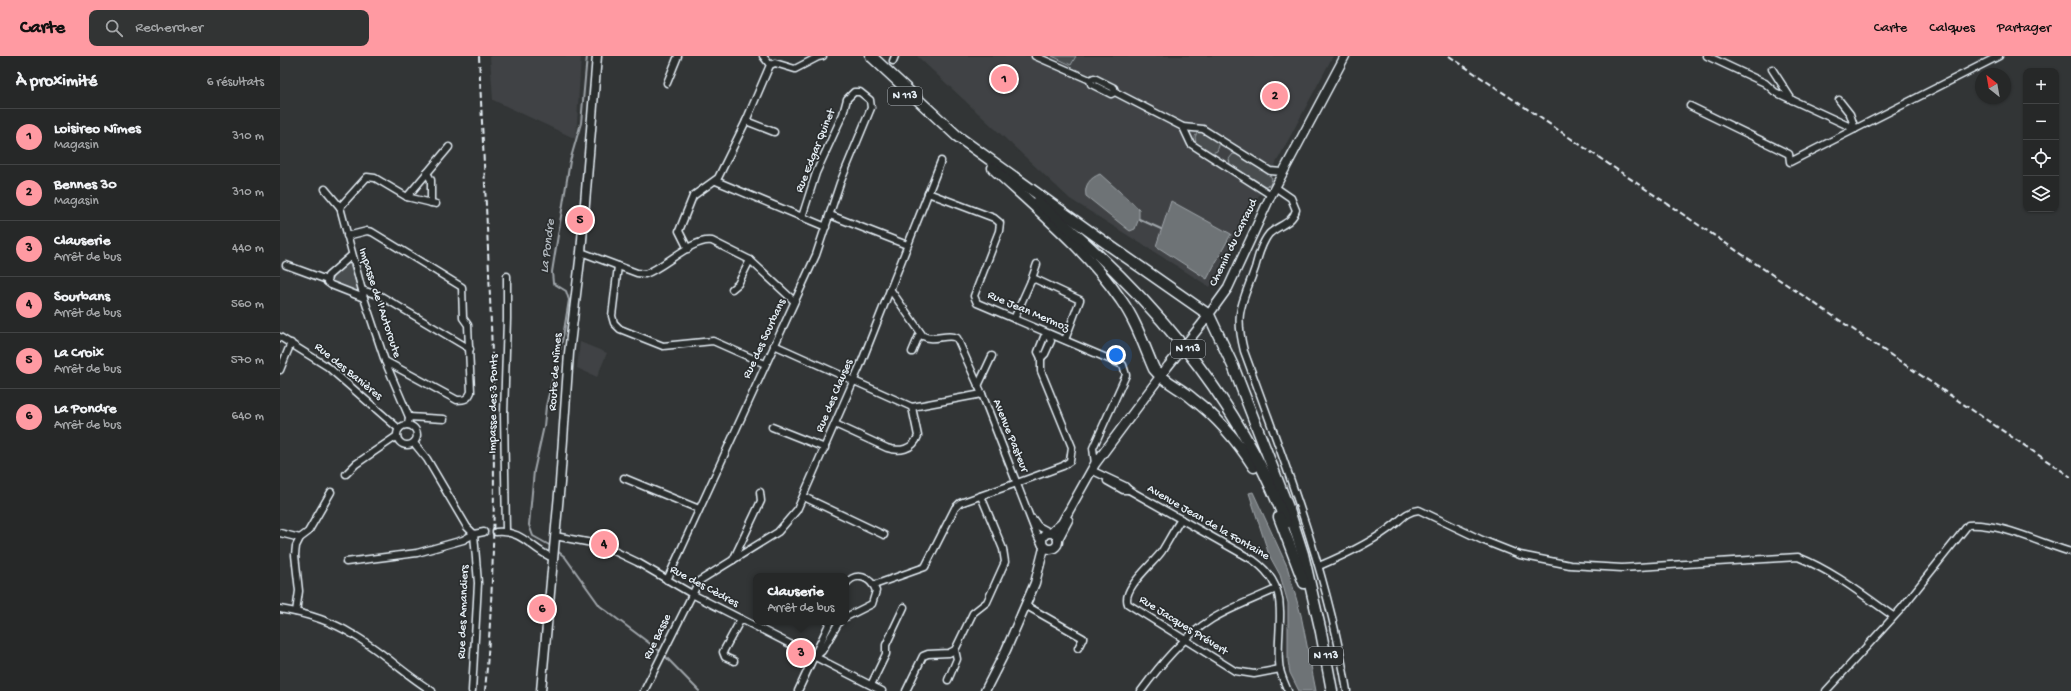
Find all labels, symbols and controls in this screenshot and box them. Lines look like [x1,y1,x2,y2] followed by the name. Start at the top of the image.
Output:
[89,10,369,46] search box
[20,17,65,40] text: Carte
[103,17,125,39] icon: search
[135,19,203,37] text: Rechercher
[1874,20,1907,37] text: Carte
[1929,20,1975,37] text: Calques
[1997,20,2051,37] text: Partager
[991,64,1017,94] pin: 1
[1975,68,2011,104] north arrow
[2023,68,2059,212] map controls
[2023,68,2059,104] button: +
[16,72,97,92] text: À proximité
[207,75,264,90] text: 6 résultats
[1262,81,1288,111] pin: 2
[888,87,922,105] road number: N 113
[2023,104,2059,140] button: −
[793,106,840,195] street label: Rue Edgar Quinet
[54,120,141,138] text: Loisireo Nîmes
[26,129,32,144] text: 1
[232,129,264,144] text: 310 m
[54,138,99,153] text: Magasin
[2023,140,2059,176] button: locate
[54,176,117,194] text: Bennes 30
[2023,176,2059,212] button: layers
[26,185,32,200] text: 2
[232,185,264,200] text: 310 m
[54,194,99,209] text: Magasin
[1207,196,1262,289] street label: Chemin du Carraud
[567,205,593,235] pin: 5
[537,217,559,274] water label: La Pondre
[54,232,110,250] text: Clauserie
[26,241,32,256] text: 3
[232,241,264,256] text: 440 m
[355,246,404,360] street label: Impasse de l'Autoroute
[54,250,121,265] text: Arrêt de bus
[54,288,110,306] text: Sourbans
[985,288,1072,336] street label: Rue Jean Mermoz
[740,296,790,381] street label: Rue des Sourbans
[26,297,32,312] text: 4
[231,297,264,312] text: 560 m
[54,306,121,321] text: Arrêt de bus
[546,332,566,411] street label: Route de Nîmes
[311,340,385,404] street label: Rue des Banières
[1171,340,1205,358] road number: N 113
[54,344,104,362] text: La Croix
[1106,345,1126,365] your location
[26,353,32,368] text: 5
[231,353,264,368] text: 570 m
[486,354,502,454] street label: Impasse des 3 Ponts
[813,357,857,435] street label: Rue des Clauses
[54,362,121,377] text: Arrêt de bus
[989,397,1032,476] street label: Avenue Pasteur
[54,400,116,418] text: La Pondre
[26,409,32,424] text: 6
[232,409,264,424] text: 640 m
[54,418,121,433] text: Arrêt de bus
[1144,482,1272,564] street label: Avenue Jean de la Fontaine
[591,529,617,559] pin: 4
[667,563,741,611] street label: Rue des Cèdres
[455,564,473,659] street label: Rue des Amandiers
[753,573,849,625] popup
[767,583,824,601] text: Clauserie
[1136,593,1231,660] street label: Rue Jacques Prévert
[529,594,555,624] pin: 6
[767,601,835,616] text: Arrêt de bus
[641,611,675,662] street label: Rue Basse
[788,638,814,668] pin: 3
[1309,647,1343,665] road number: N 113

